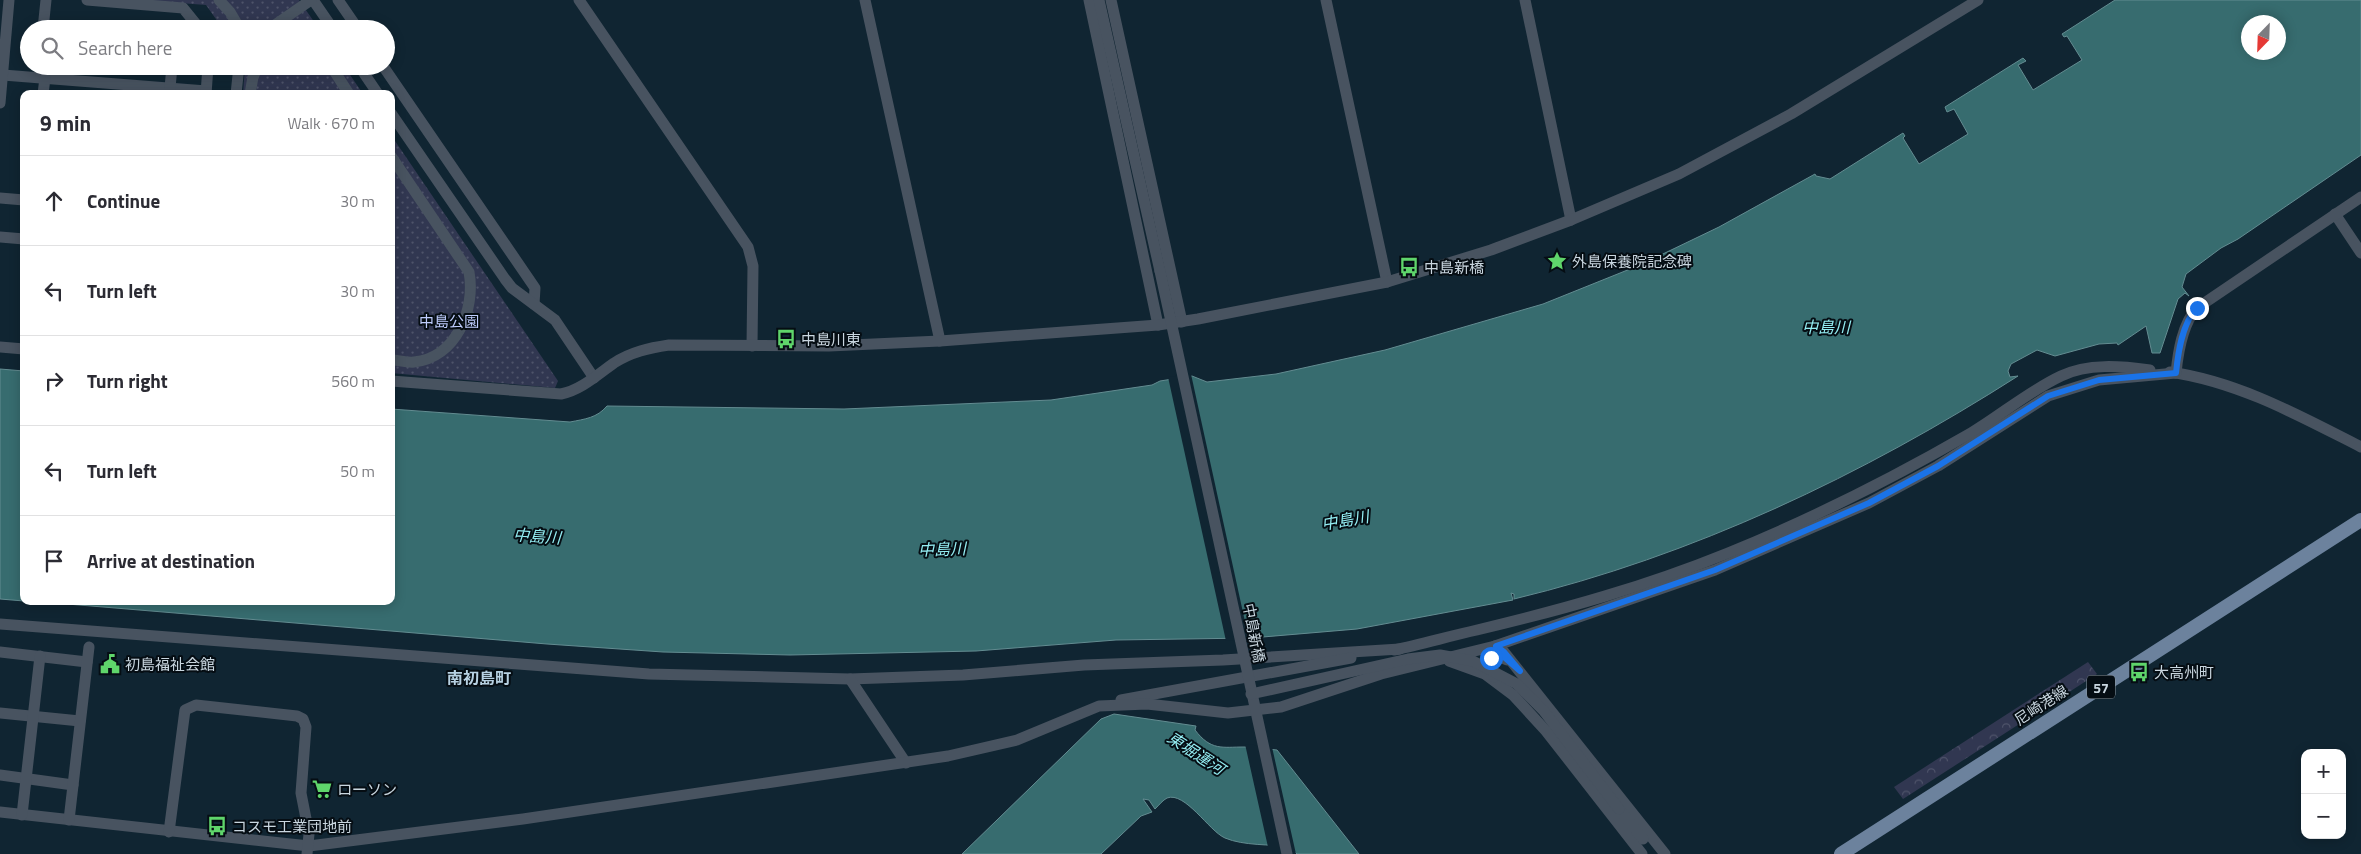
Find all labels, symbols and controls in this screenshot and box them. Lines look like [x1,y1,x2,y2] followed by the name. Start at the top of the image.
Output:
[2241,15,2286,60] north arrow
[20,20,395,75] search box
[78,33,172,62] text: Search here
[38,34,66,62] icon: search
[40,107,91,139] text: 9 min
[287,111,375,135] text: Walk · 670 m
[87,186,160,215] text: Continue
[40,187,68,215] icon: ahead
[340,189,375,213] text: 30 m
[1546,250,1568,272] place icon: 外島保養院記念碑
[1572,250,1692,273] place label: 外島保養院記念碑
[1398,256,1420,278] bus stop icon: 中島新橋
[1424,256,1484,279] place label: 中島新橋
[87,276,157,305] text: Turn left
[40,277,68,305] icon: left
[340,279,375,303] text: 30 m
[2186,297,2209,320] route end
[419,310,479,333] park label: 中島公園
[1802,315,1852,339] water label: 中島川
[775,328,797,350] bus stop icon: 中島川東
[801,328,861,351] place label: 中島川東
[87,366,168,395] text: Turn right
[40,367,68,395] icon: right
[331,369,375,393] text: 560 m
[87,456,157,485] text: Turn left
[40,457,68,485] icon: left
[340,459,375,483] text: 50 m
[1319,504,1373,536] water label: 中島川
[512,522,564,550] water label: 中島川
[918,536,968,562] water label: 中島川
[87,546,255,575] text: Arrive at destination
[40,547,68,575] icon: arrive
[1237,601,1271,665] street label: 中島新橋
[1480,647,1503,670] route start
[99,653,121,675] public building icon: 初島福祉会館
[125,653,215,676] place label: 初島福祉会館
[2128,661,2150,683] bus stop icon: 大高州町
[2154,661,2214,684] place label: 大高州町
[447,666,511,690] district label: 南初島町
[2087,676,2115,699] road number: 57
[2010,679,2072,731] street label: 尼崎港線
[1163,726,1232,782] water label: 東堀運河
[2301,749,2346,839] map controls
[2301,749,2346,794] button: +
[311,778,333,800] supermarket icon: ローソン
[337,778,397,801] place label: ローソン
[2301,794,2346,839] button: −
[206,815,228,837] bus stop icon: コスモ工業団地前
[232,815,352,838] place label: コスモ工業団地前

